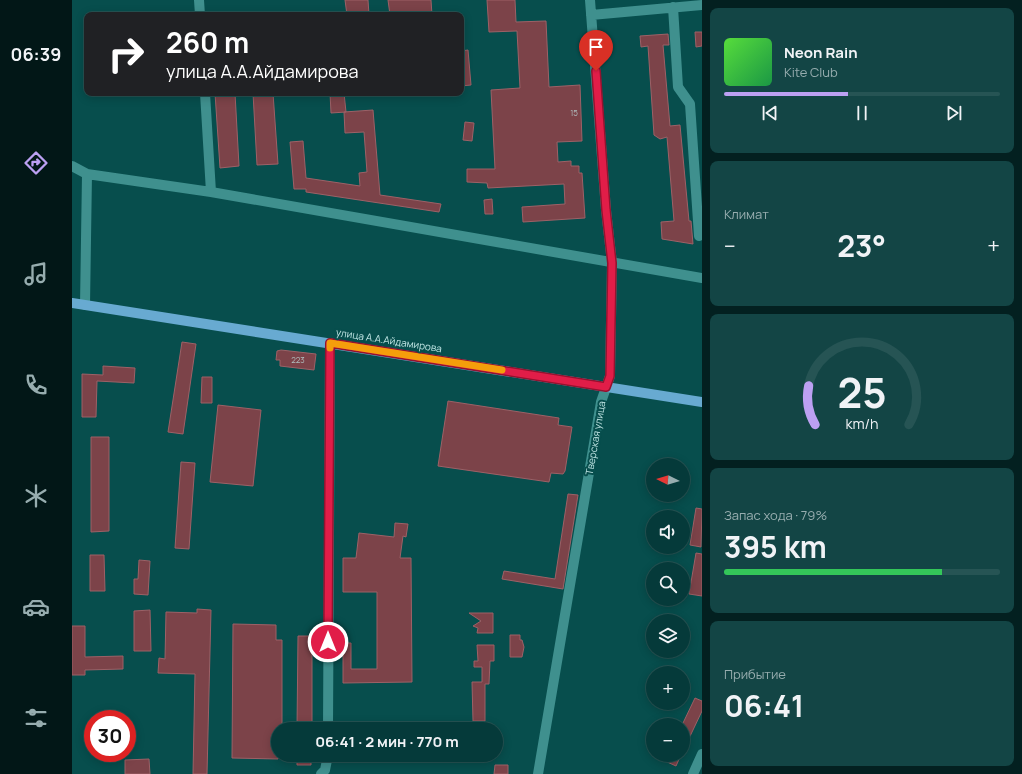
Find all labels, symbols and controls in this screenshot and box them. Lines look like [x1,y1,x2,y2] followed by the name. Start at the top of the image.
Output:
[166,23,249,61] text: 260 m
[100,28,152,80] icon: right
[579,30,613,71] pin
[585,36,607,58] icon: arrive
[11,42,61,66] text: 06:39
[784,42,858,63] text: Neon Rain
[166,59,358,83] text: улица А.А.Айдамирова
[784,63,838,81] text: Kite Club
[759,102,781,124] icon: previous
[851,102,873,124] icon: pause
[943,102,965,124] icon: next
[570,107,578,118] house number: 15
[22,149,50,177] icon: directions
[724,205,769,223] text: Климат
[837,225,886,266] text: 23°
[724,231,736,261] text: −
[987,231,1000,261] text: +
[22,260,50,288] icon: music
[335,325,443,355] street label: улица А.А.Айдамирова
[291,354,305,365] house number: 223
[837,364,887,420] text: 25
[22,371,50,399] icon: phone
[582,400,608,476] street label: Тверская улица
[845,414,879,433] text: km/h
[646,458,690,502] north arrow
[646,458,690,762] map controls
[22,482,50,510] icon: climate
[724,506,827,524] text: Запас хода · 79%
[646,510,690,554] button: sound
[724,526,827,567] text: 395 km
[646,562,690,606] button: search
[22,593,50,621] icon: car
[646,614,690,658] button: layers
[307,621,349,663] position arrow
[724,665,786,683] text: Прибытие
[646,666,690,710] button: +
[724,685,804,726] text: 06:41
[22,704,50,732] icon: filters
[84,710,136,762] speed limit sign: 30
[646,718,690,762] button: −
[315,731,459,752] text: 06:41 · 2 мин · 770 m

